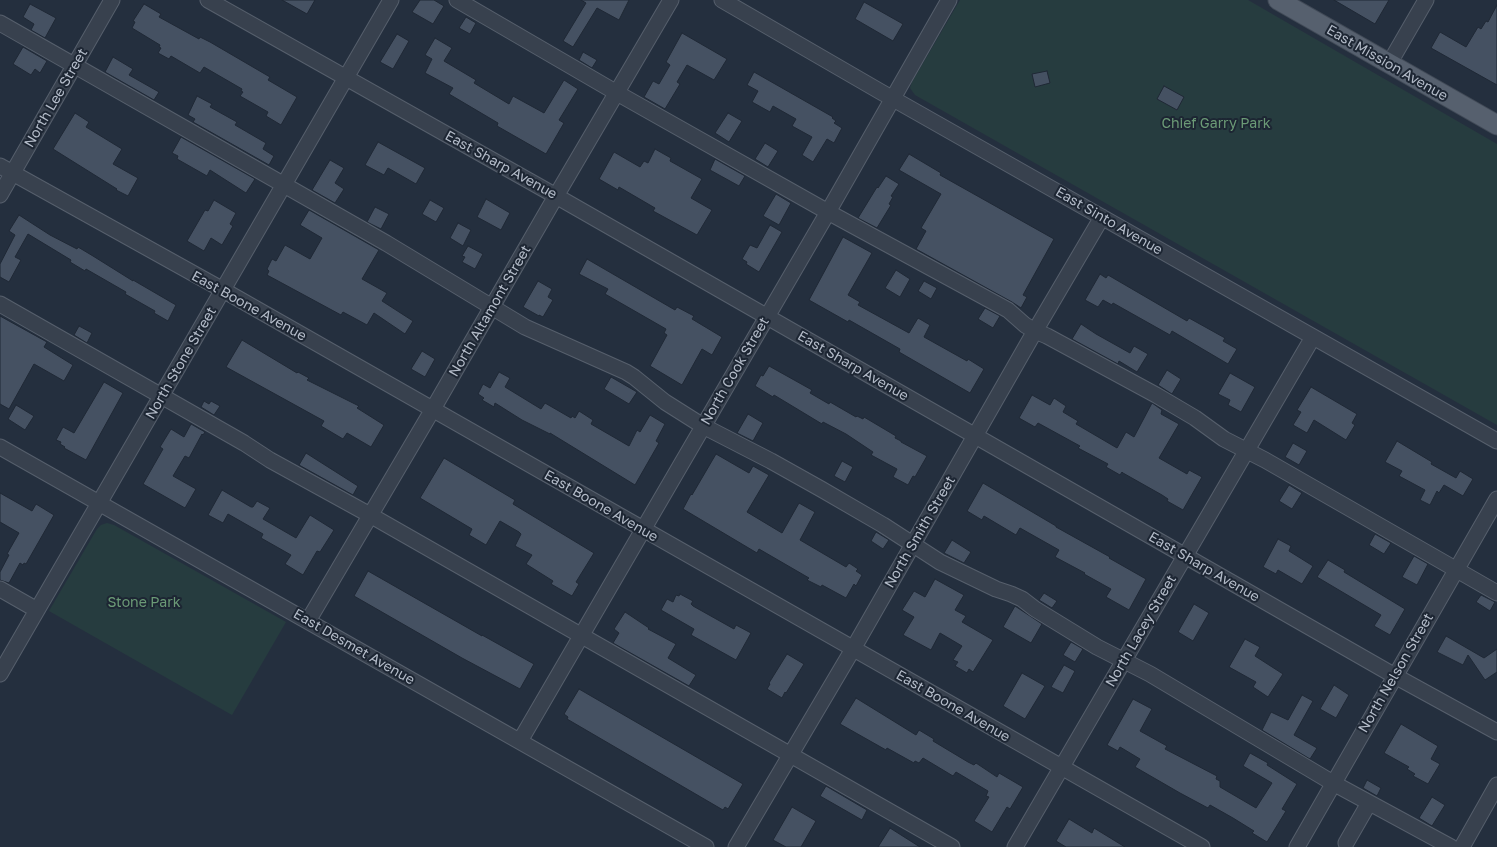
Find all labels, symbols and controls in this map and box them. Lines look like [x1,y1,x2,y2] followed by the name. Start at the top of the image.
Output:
[1323,21,1451,105] street label: East Mission Avenue
[21,46,91,150] street label: North Lee Street
[1161,116,1271,132] park label: Chief Garry Park
[442,127,560,203] street label: East Sharp Avenue
[1052,183,1166,259] street label: East Sinto Avenue
[445,242,535,380] street label: North Altamont Street
[189,267,309,345] street label: East Boone Avenue
[142,304,220,422] street label: North Stone Street
[697,314,773,428] street label: North Cook Street
[795,327,911,405] street label: East Sharp Avenue
[541,467,661,545] street label: East Boone Avenue
[881,473,959,591] street label: North Smith Street
[1146,528,1262,606] street label: East Sharp Avenue
[1102,572,1180,690] street label: North Lacey Street
[107,595,181,611] park label: Stone Park
[290,605,418,689] street label: East Desmet Avenue
[1355,610,1437,736] street label: North Nelson Street
[893,667,1013,745] street label: East Boone Avenue

